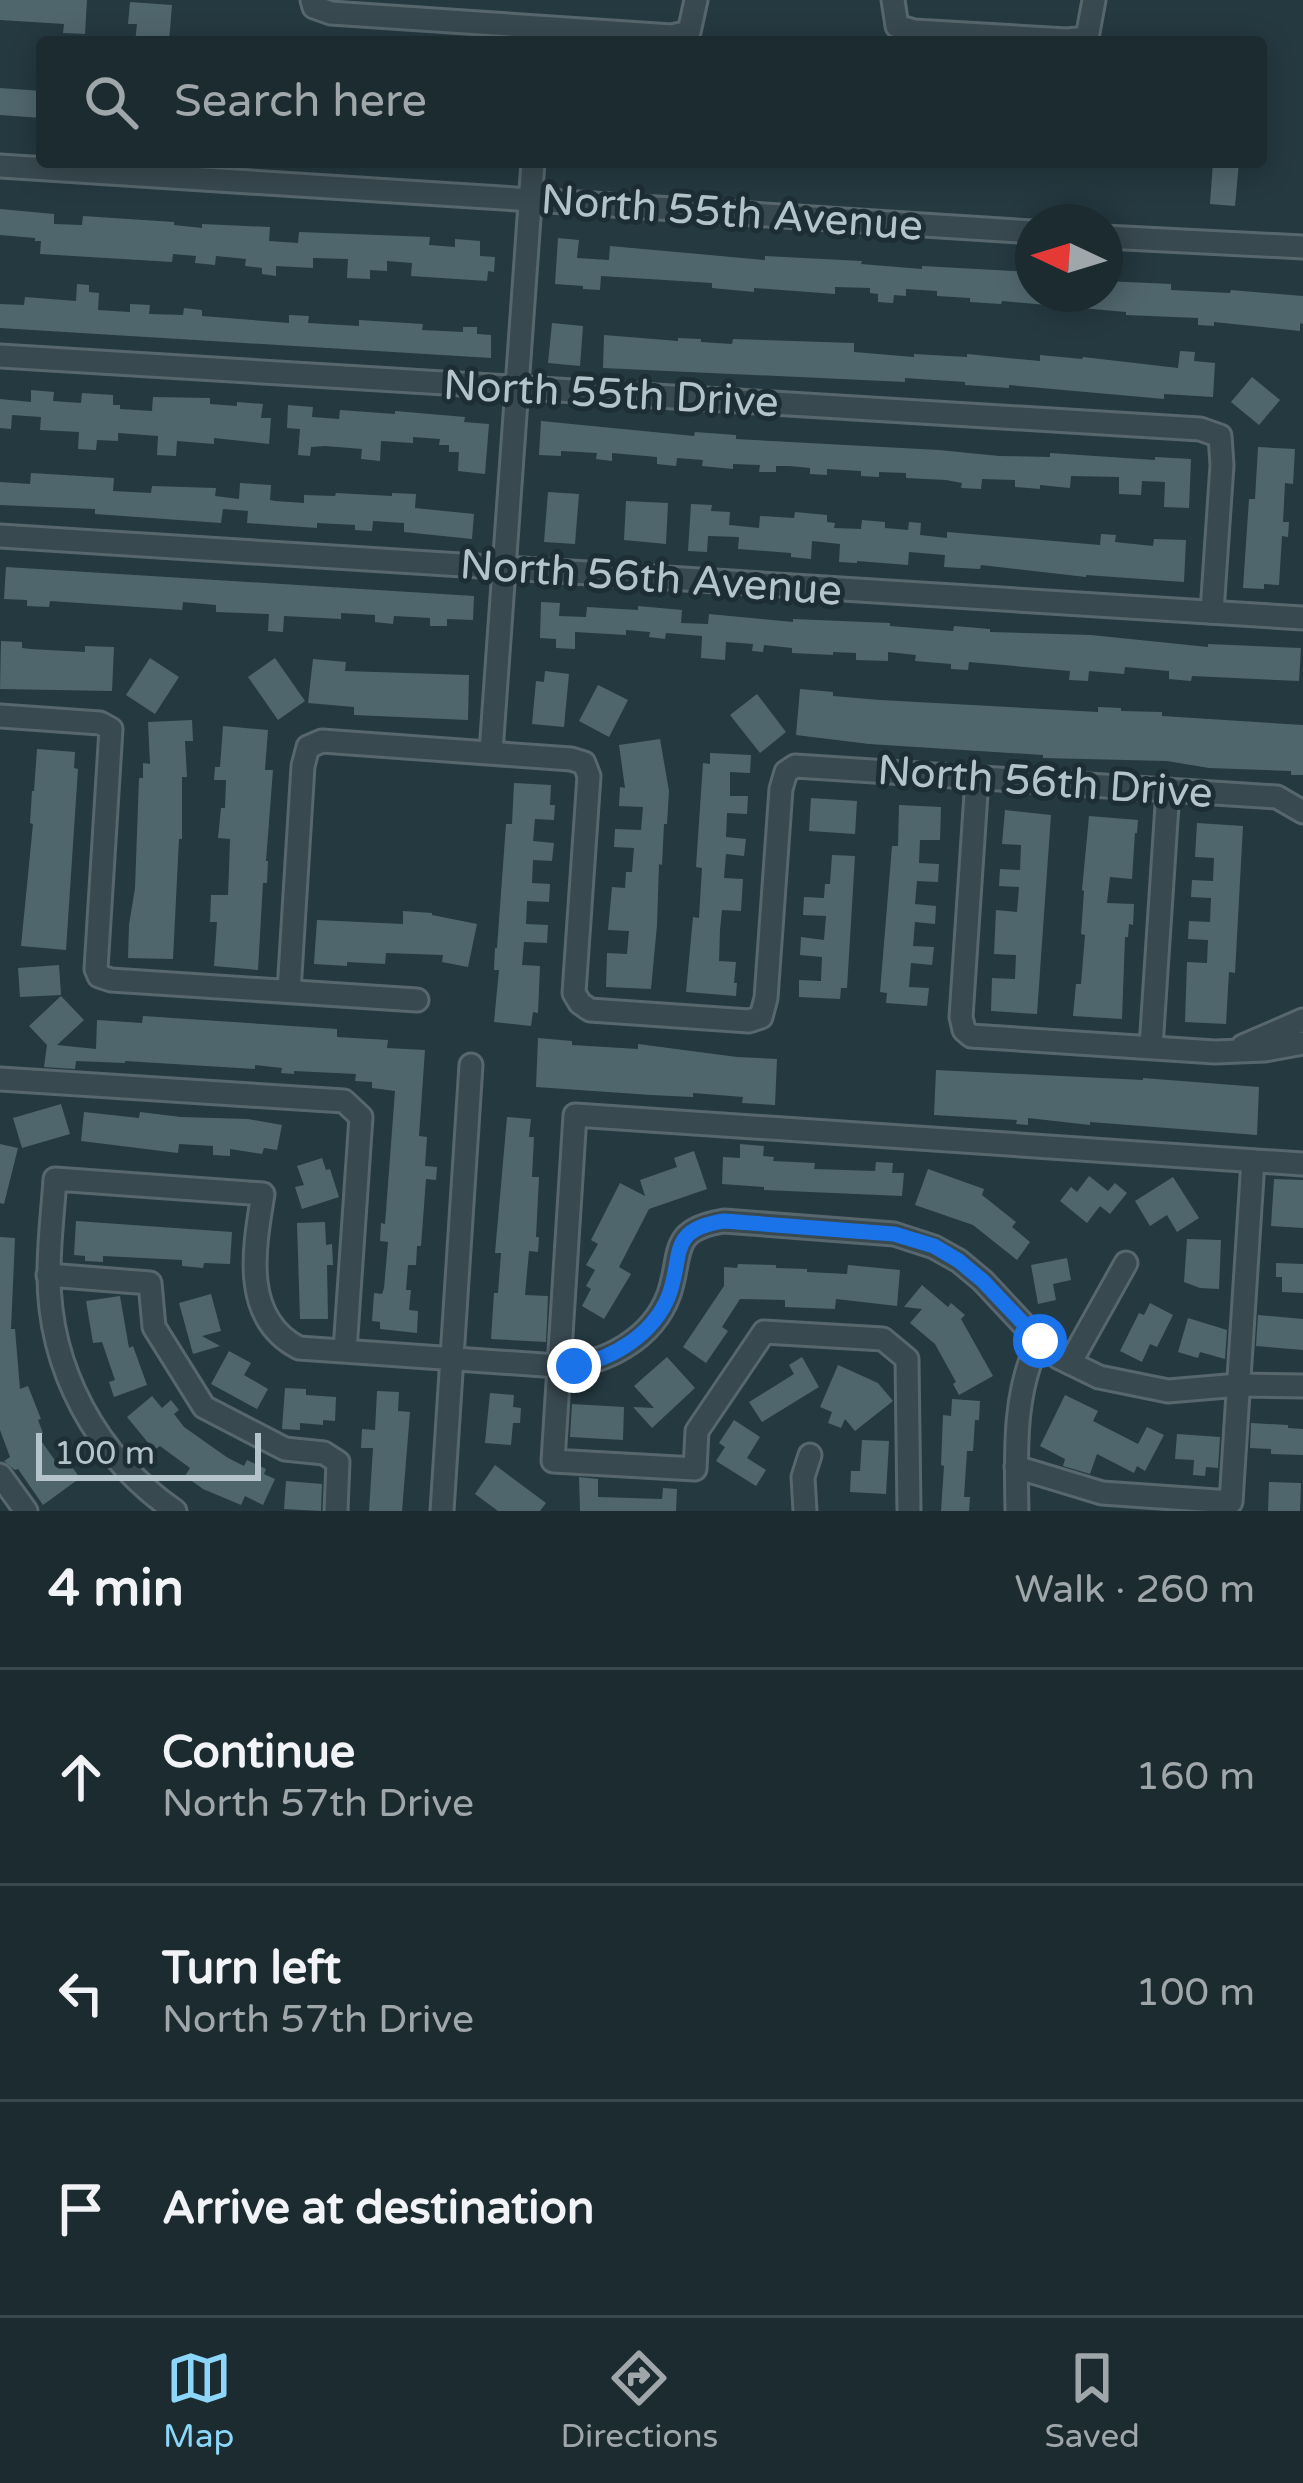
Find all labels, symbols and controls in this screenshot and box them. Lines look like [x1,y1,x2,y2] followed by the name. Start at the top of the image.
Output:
[36,36,1267,168] search box
[78,69,144,135] icon: search
[174,75,427,129] text: Search here
[539,174,925,252] street label: North 55th Avenue
[1015,204,1123,312] north arrow
[442,360,780,428] street label: North 55th Drive
[458,539,844,617] street label: North 56th Avenue
[876,745,1214,819] street label: North 56th Drive
[1013,1314,1067,1368] route start
[547,1339,601,1393] route end
[36,1427,261,1480] scale bar
[54,1434,155,1473] text: 100 m
[48,1558,184,1620] text: 4 min
[1014,1566,1255,1613] text: Walk · 260 m
[162,1726,355,1780] text: Continue
[48,1744,114,1810] icon: ahead
[1136,1753,1255,1800] text: 160 m
[162,1780,474,1827] text: North 57th Drive
[162,1942,341,1996] text: Turn left
[48,1960,114,2026] icon: left
[1136,1969,1255,2016] text: 100 m
[162,1996,474,2043] text: North 57th Drive
[48,2176,114,2242] icon: arrive
[162,2182,594,2236] text: Arrive at destination
[163,2345,234,2456] tab: Map
[560,2345,718,2456] tab: Directions
[1045,2345,1140,2456] tab: Saved

